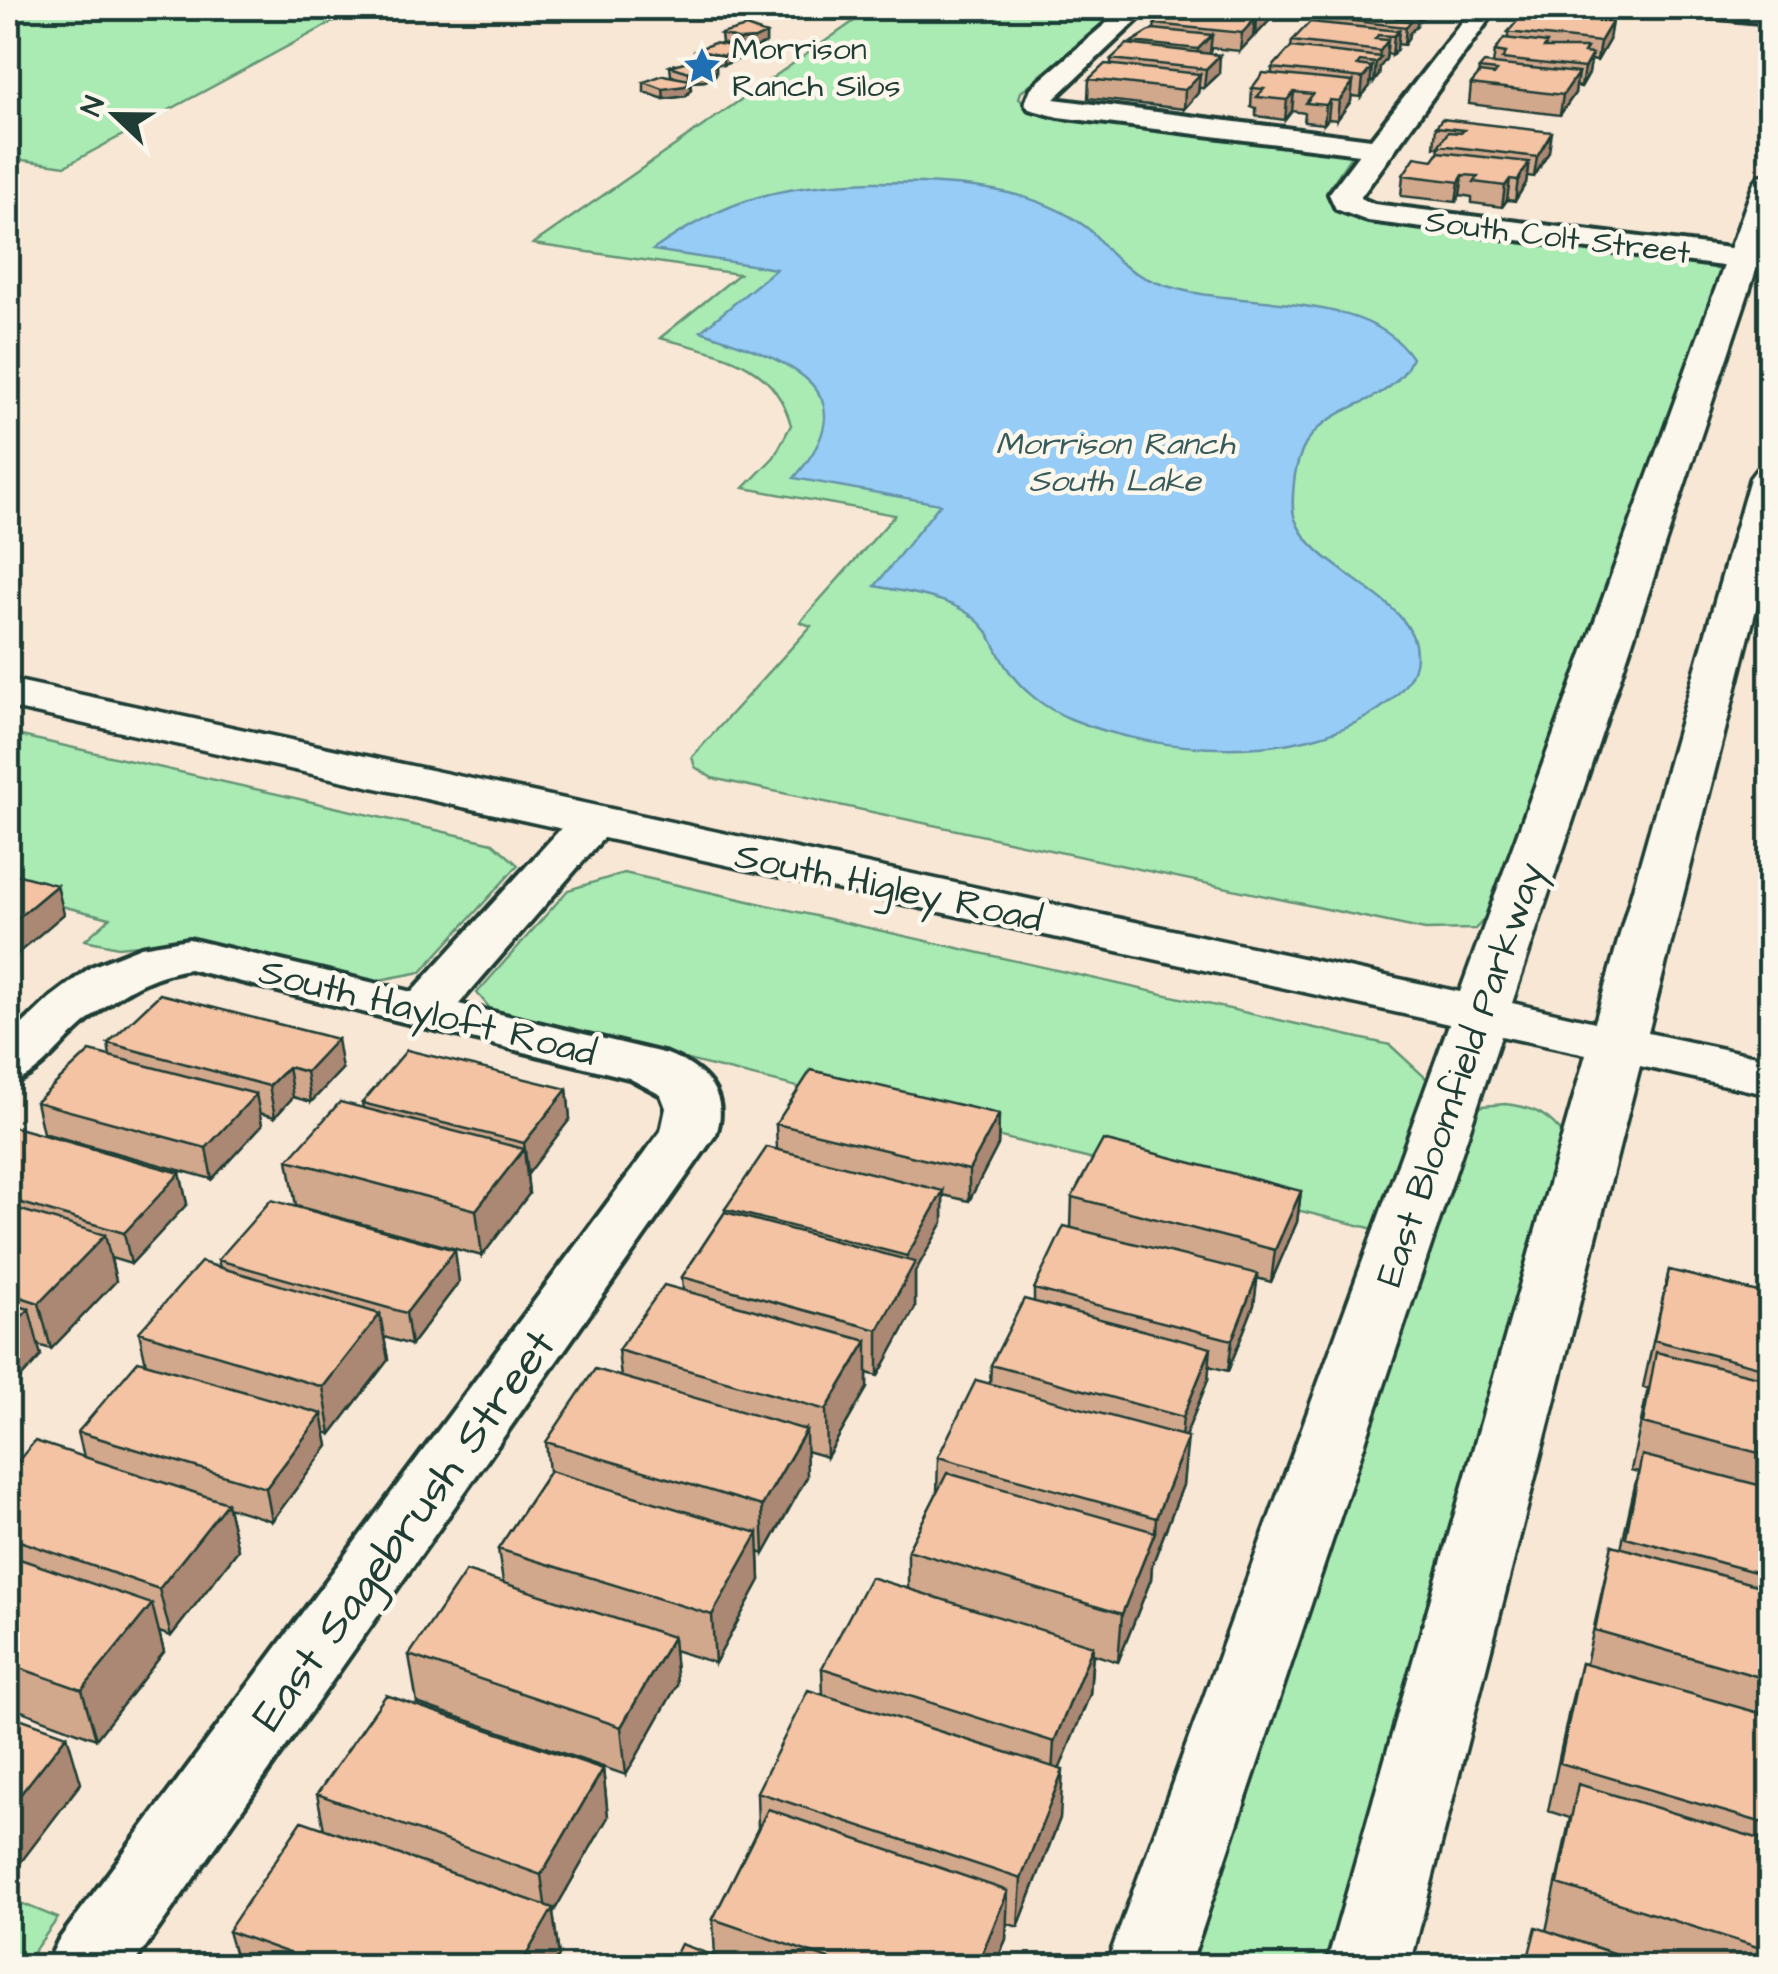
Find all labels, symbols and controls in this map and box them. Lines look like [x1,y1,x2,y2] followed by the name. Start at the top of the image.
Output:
[732,27,901,109] place label: Morrison Ranch Silos
[681,45,723,87] place icon: Morrison Ranch Silos
[65,65,165,165] north arrow
[72,90,115,122] text: N
[1423,199,1693,276] street label: South Colt Street
[996,422,1236,504] water label: Morrison Ranch South Lake
[730,830,1047,947] street label: South Higley Road
[1364,856,1559,1294] street label: East Bloomfield Parkway
[253,946,601,1081] street label: South Hayloft Road
[238,1317,571,1744] street label: East Sagebrush Street

